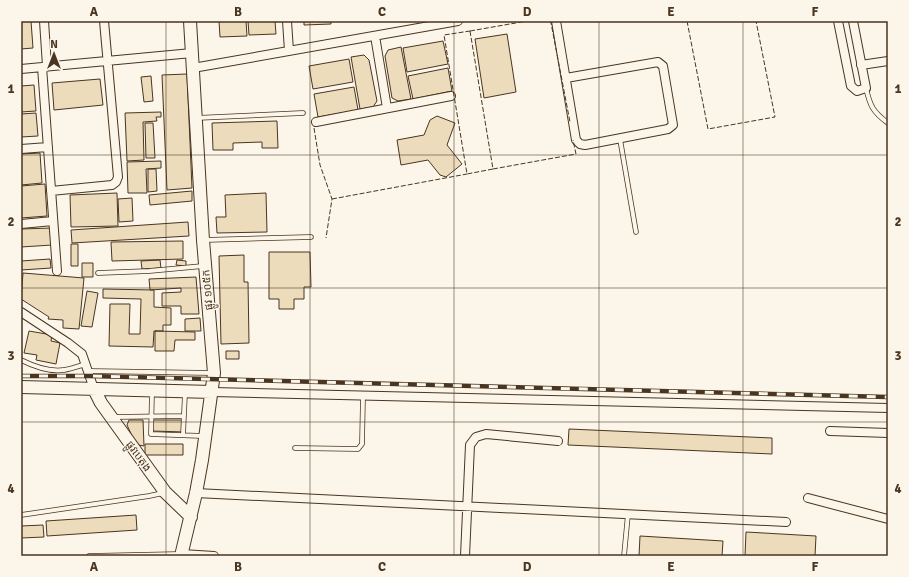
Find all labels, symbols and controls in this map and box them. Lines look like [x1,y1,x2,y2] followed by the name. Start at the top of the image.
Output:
[90,4,99,20] text: A
[234,4,242,20] text: B
[378,4,386,20] text: C
[523,4,532,20] text: D
[667,4,675,20] text: E
[812,4,819,20] text: F
[34,34,74,74] north arrow
[50,38,58,51] text: N
[7,81,15,97] text: 1
[894,81,902,97] text: 1
[7,214,15,230] text: 2
[894,214,902,230] text: 2
[199,269,219,311] street label: ផ្លូវ ១០៥ក
[7,348,15,364] text: 3
[894,348,902,364] text: 3
[121,438,154,476] street label: ផ្លូវបេតុង
[7,481,15,497] text: 4
[894,481,902,497] text: 4
[90,559,99,575] text: A
[234,559,242,575] text: B
[378,559,386,575] text: C
[523,559,532,575] text: D
[667,559,675,575] text: E
[812,559,819,575] text: F

